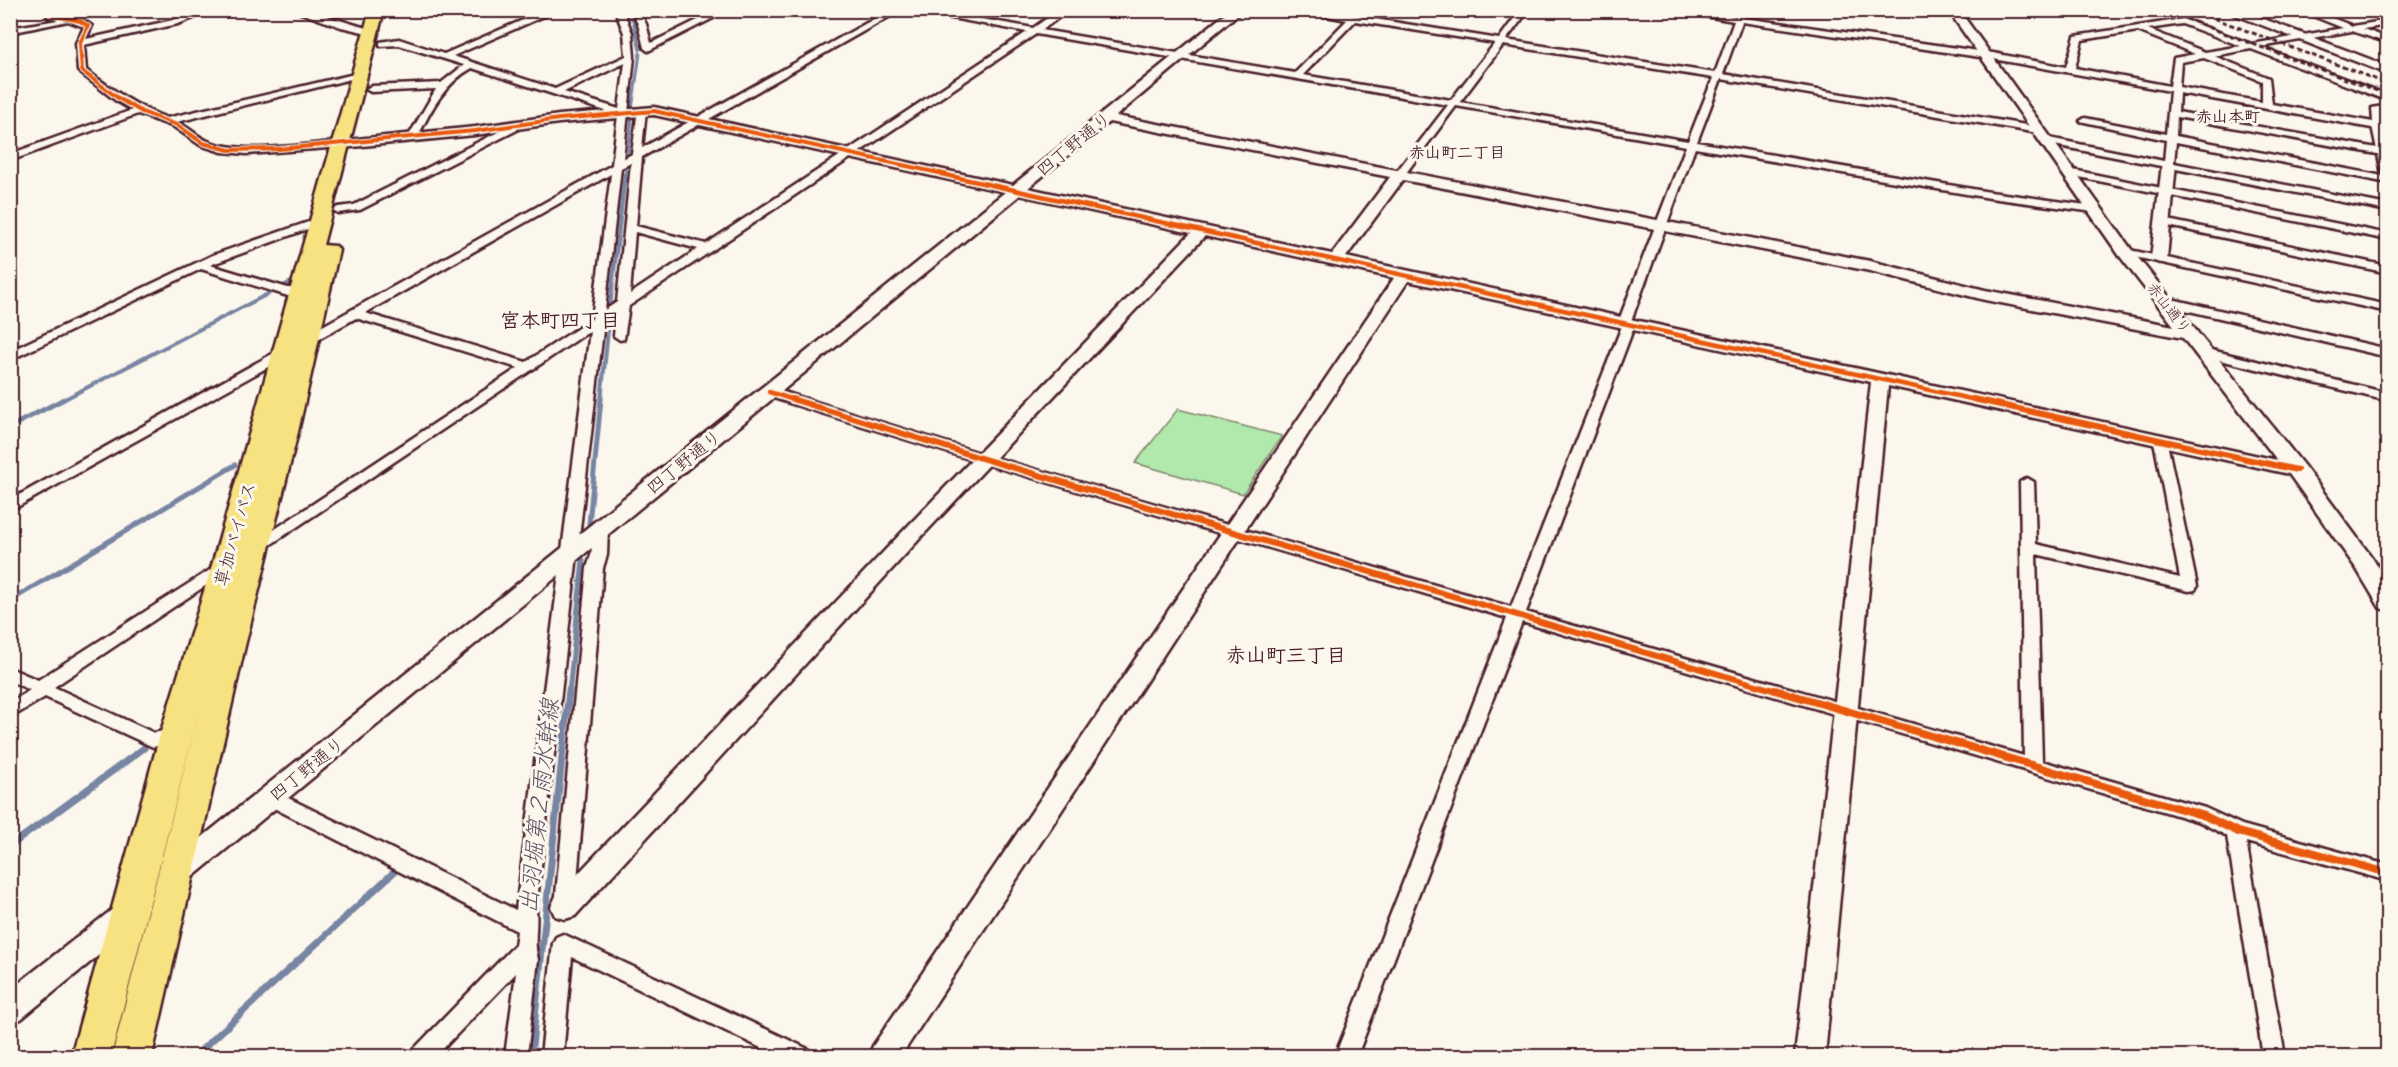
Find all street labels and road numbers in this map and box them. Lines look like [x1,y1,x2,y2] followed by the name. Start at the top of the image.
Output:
[1031,106,1117,182] street label: 四丁野通り
[2143,278,2195,338] street label: 赤山通り
[641,424,727,500] street label: 四丁野通り
[209,479,261,589] street label: 草加バイパス
[264,731,350,807] street label: 四丁野通り

